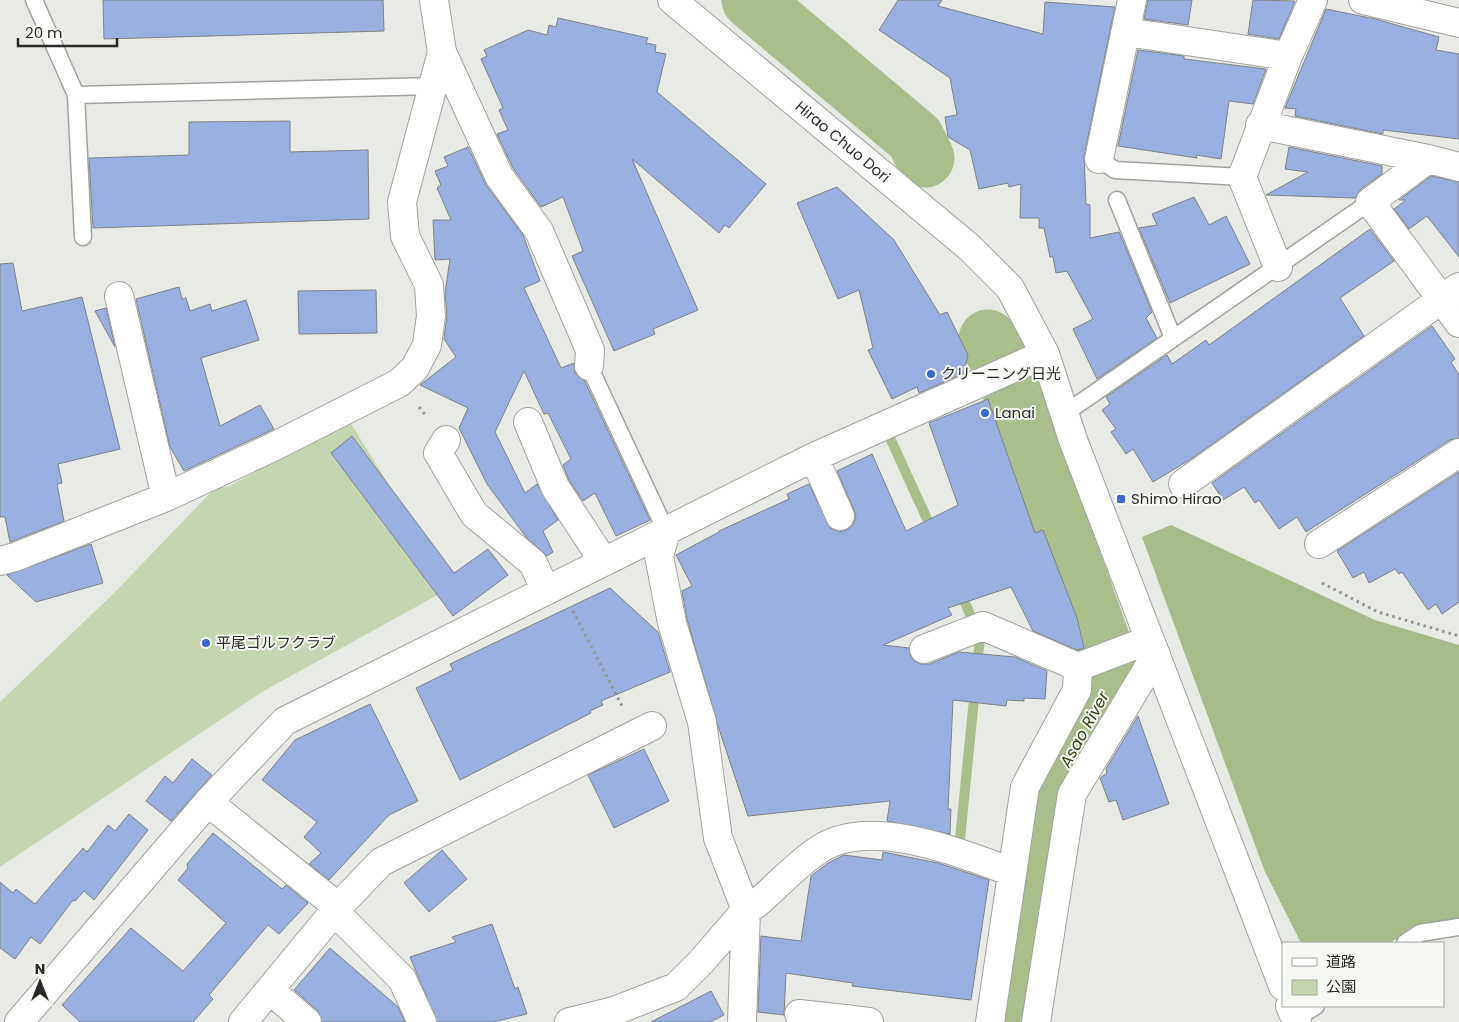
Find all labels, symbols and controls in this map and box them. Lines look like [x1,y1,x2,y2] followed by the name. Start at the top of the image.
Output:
[18,15,116,47] scale bar
[25,22,63,43] text: 20 m
[791,96,895,187] street label: Hirao Chuo Dori
[941,363,1061,384] place label: クリーニング日光
[925,368,937,380] marker: クリーニング日光
[995,402,1035,423] place label: Lanai
[979,407,991,419] marker: Lanai
[1131,488,1222,509] place label: Shimo Hirao
[1115,493,1127,505] marker: Shimo Hirao
[216,632,336,653] place label: 平尾ゴルフクラブ
[200,637,212,649] marker: 平尾ゴルフクラブ
[1054,686,1115,772] water label: Asao River
[1282,942,1444,1007] legend
[1326,951,1356,972] text: 道路
[15,957,65,1007] north arrow
[35,959,45,979] text: N
[1326,976,1356,997] text: 公園

